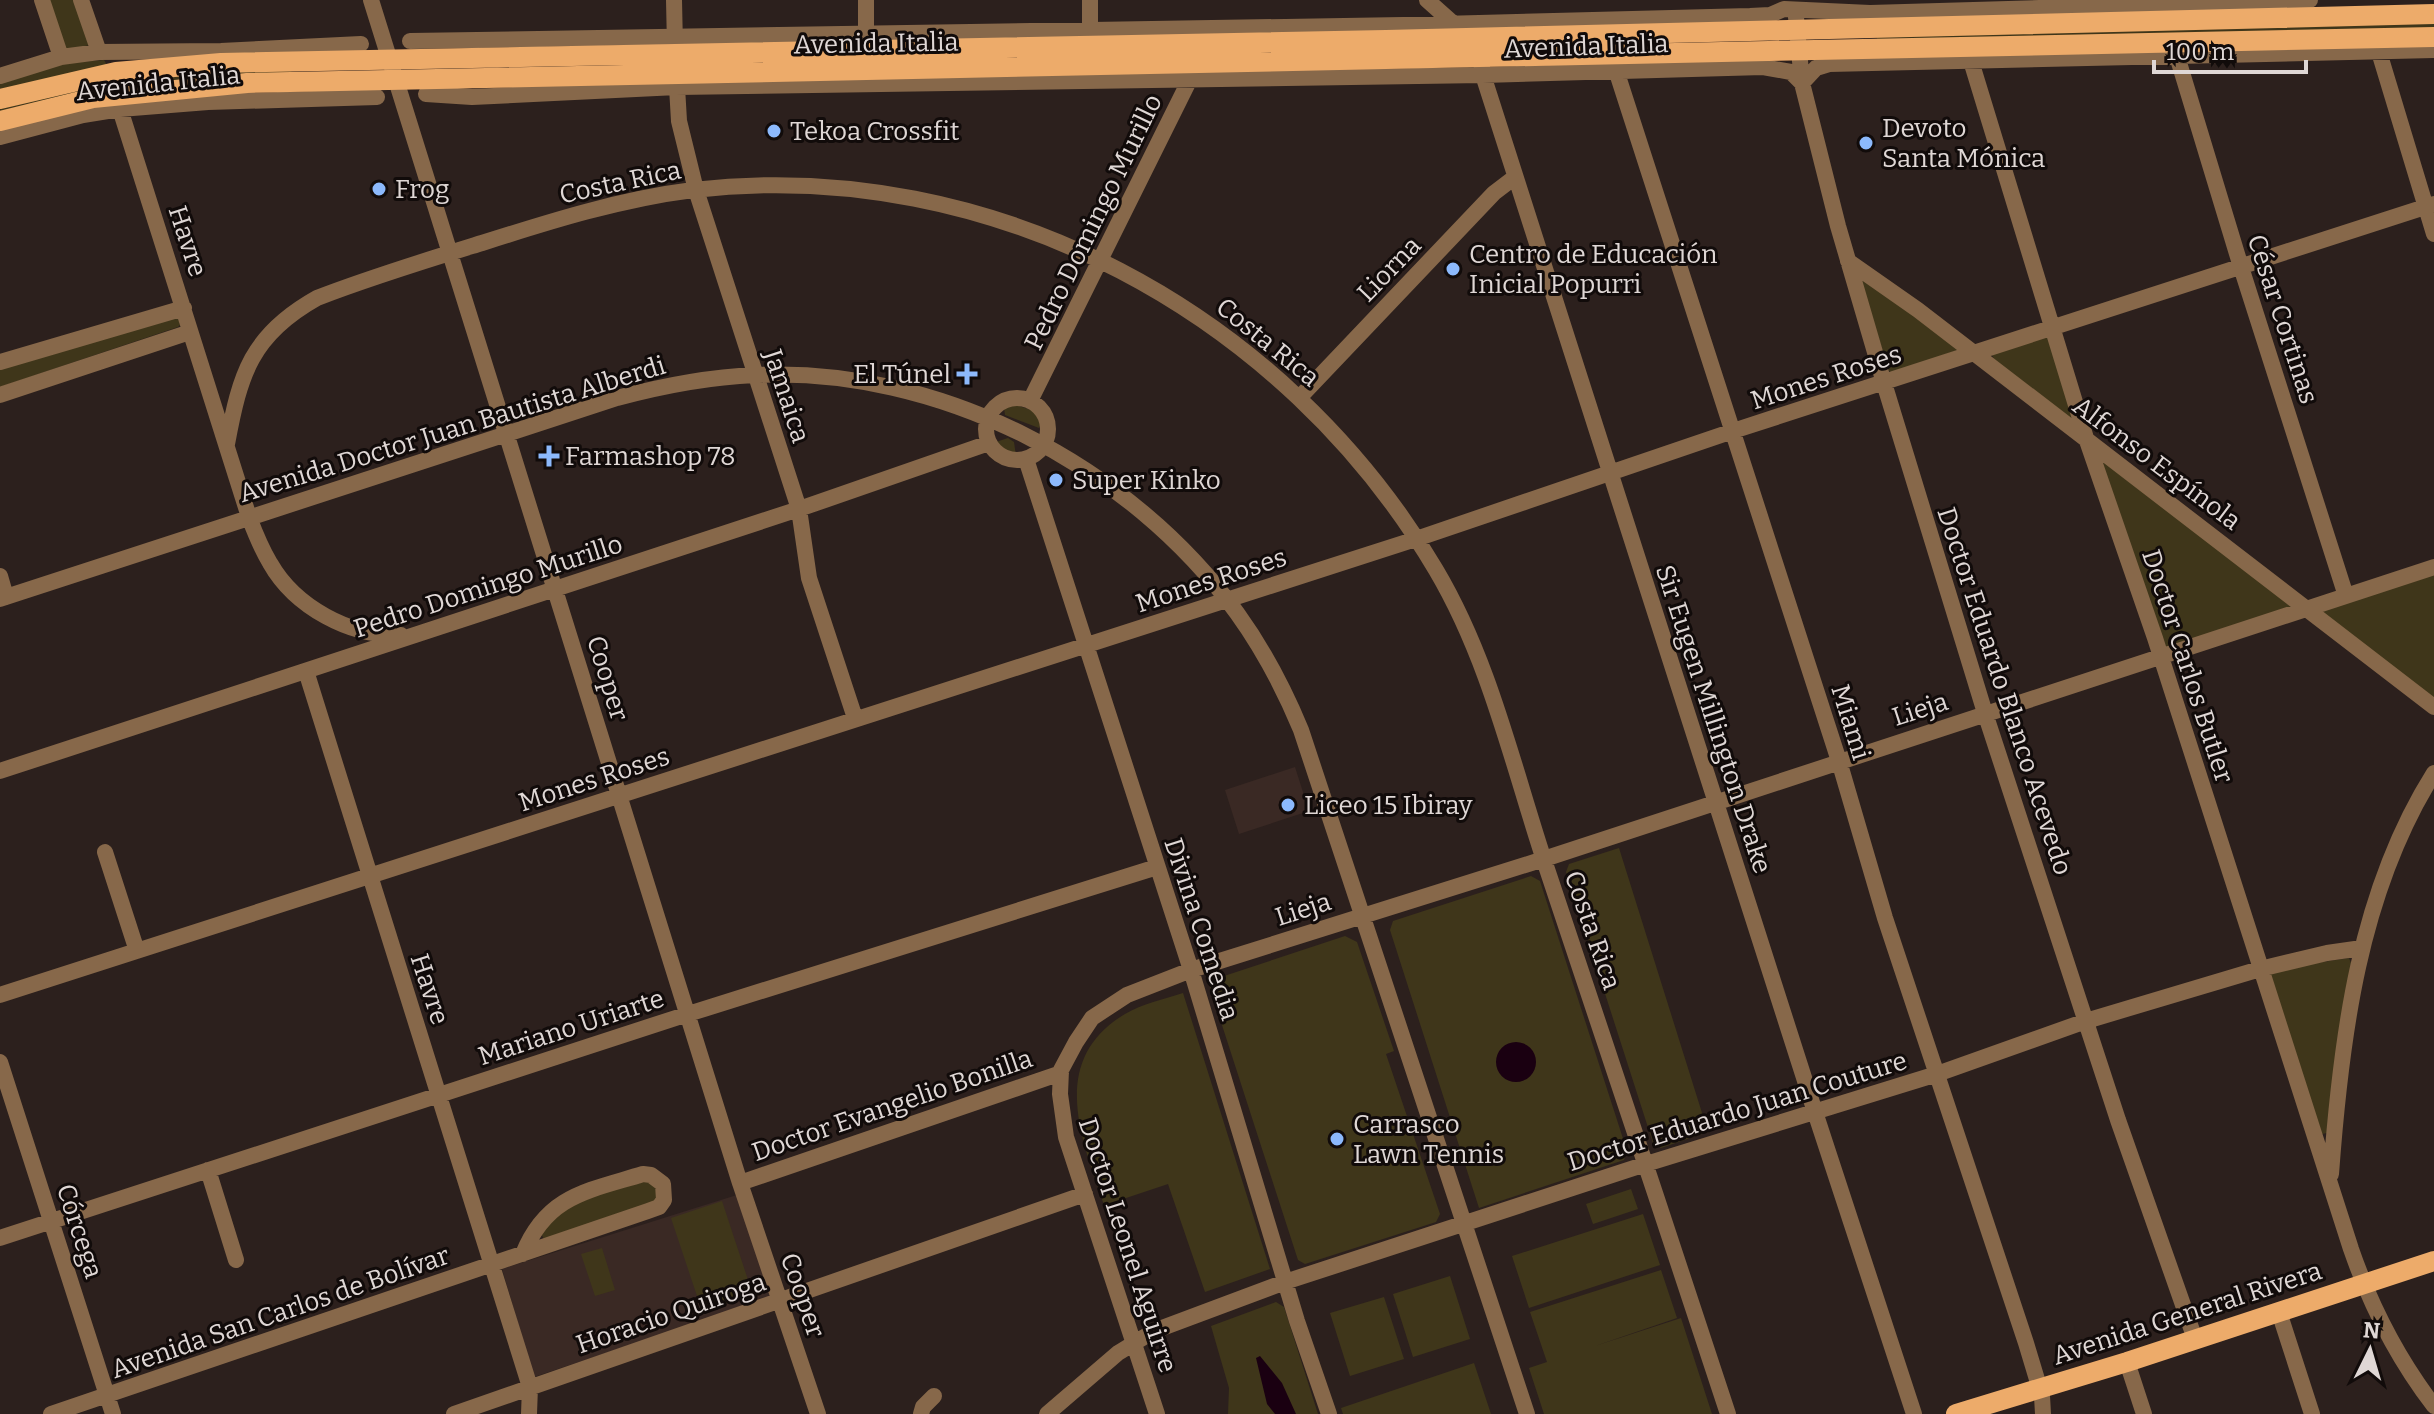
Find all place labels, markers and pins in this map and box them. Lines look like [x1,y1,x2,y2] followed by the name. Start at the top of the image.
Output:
[1882,113,2045,174] place label: Devoto Santa Mónica
[790,116,960,147] place label: Tekoa Crossfit
[765,122,783,140] marker: Tekoa Crossfit
[1857,134,1875,152] marker: Devoto Santa Mónica
[395,174,450,205] place label: Frog
[370,180,388,198] marker: Frog
[1469,239,1718,300] place label: Centro de Educación Inicial Popurri
[1444,260,1462,278] marker: Centro de Educación Inicial Popurri
[853,359,951,390] place label: El Túnel
[958,365,976,383] marker: El Túnel
[565,441,736,472] place label: Farmashop 78
[540,447,558,465] marker: Farmashop 78
[1072,465,1221,496] place label: Super Kinko
[1047,471,1065,489] marker: Super Kinko
[1304,790,1473,821] place label: Liceo 15 Ibiray
[1279,796,1297,814] marker: Liceo 15 Ibiray
[1353,1109,1504,1170] place label: Carrasco Lawn Tennis
[1328,1130,1346,1148] marker: Carrasco Lawn Tennis

